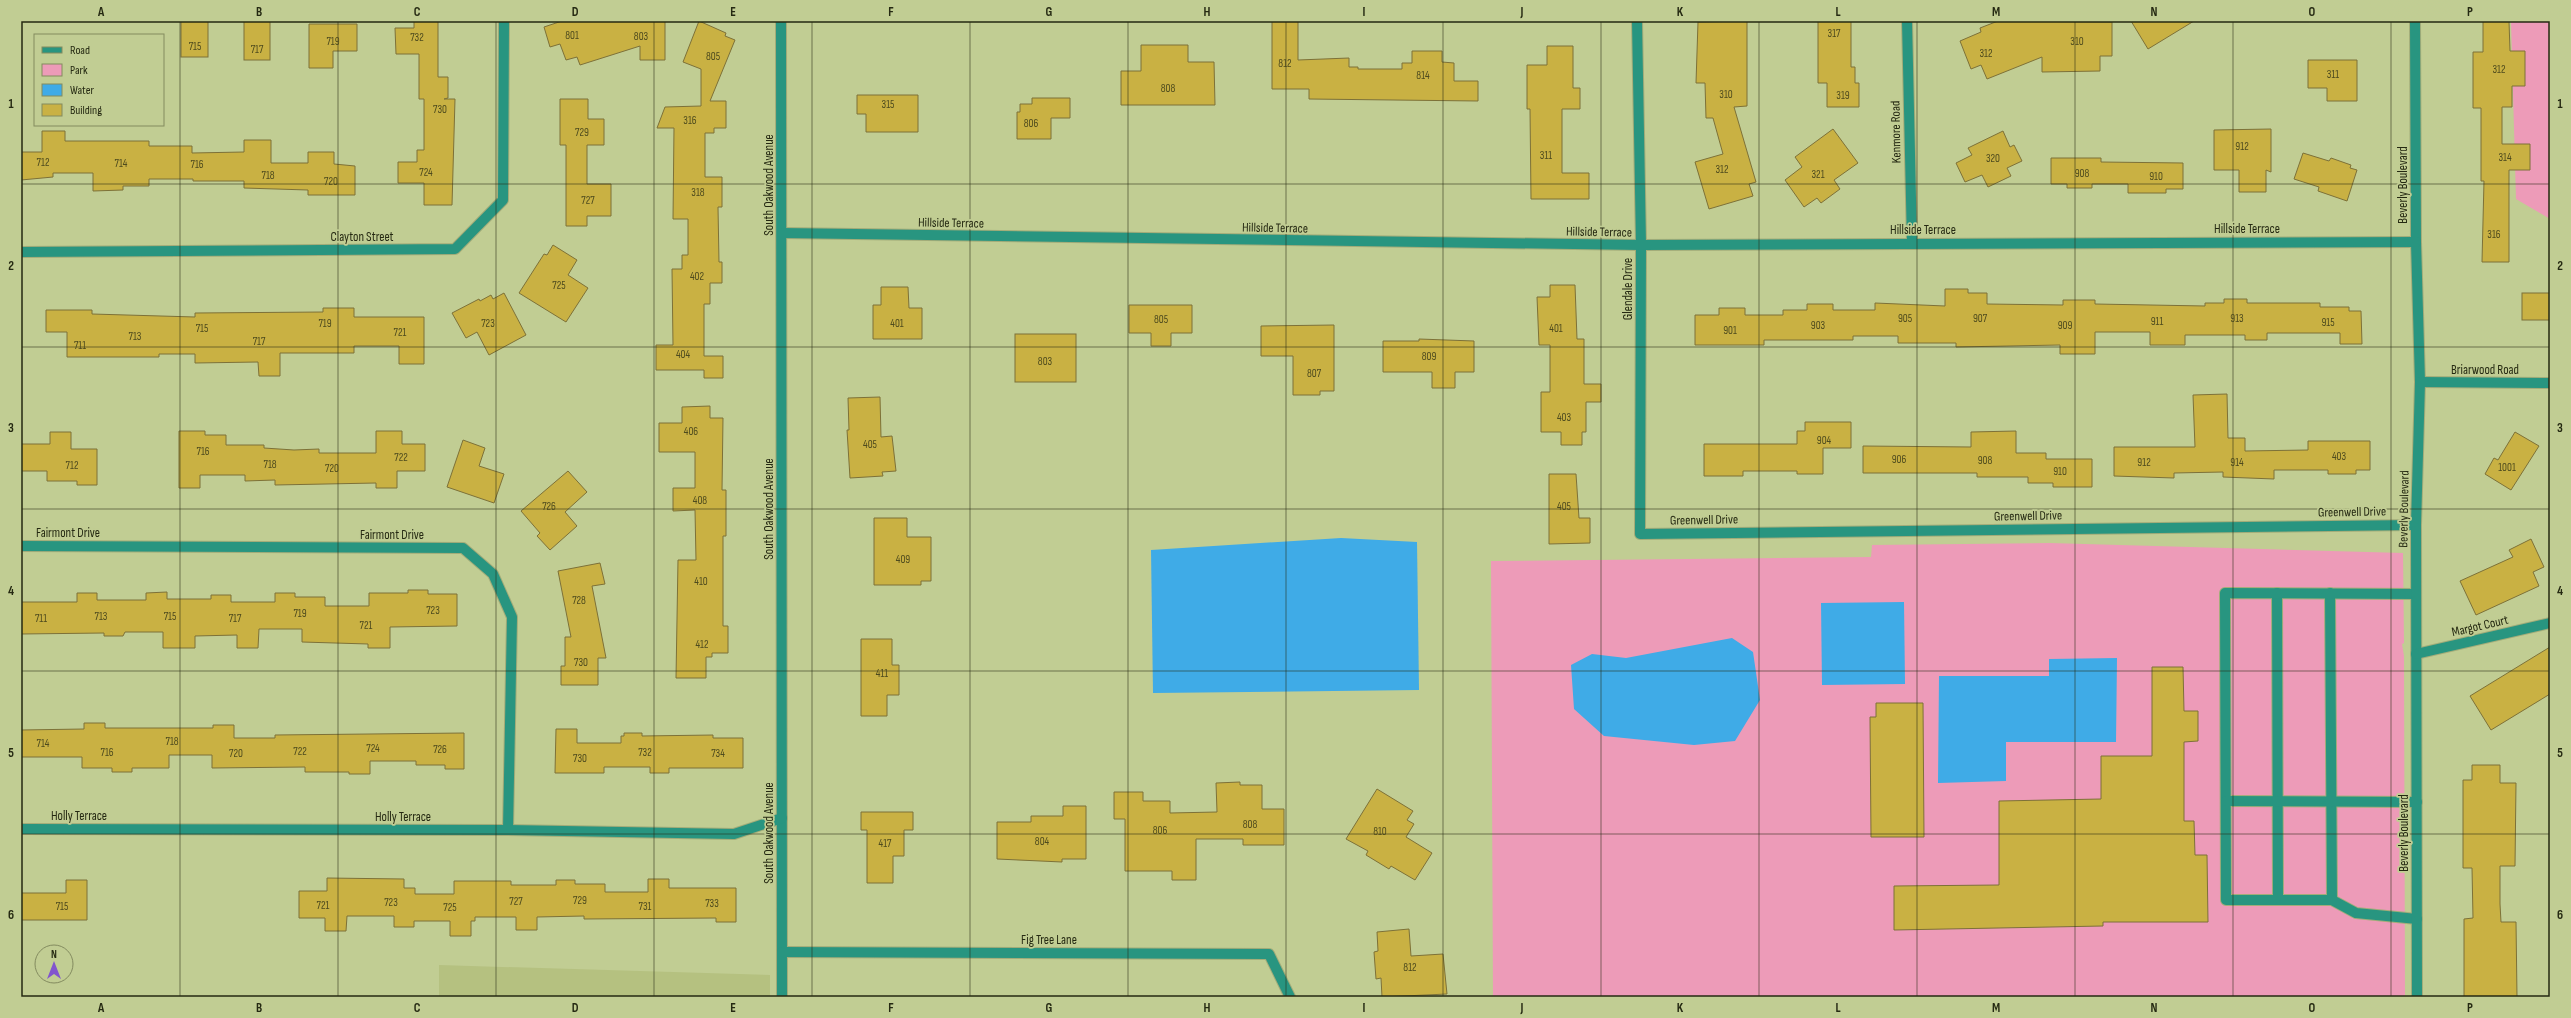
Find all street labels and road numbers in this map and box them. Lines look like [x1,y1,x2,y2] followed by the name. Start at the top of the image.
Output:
[1887,101,1905,163] street label: Kenmore Road
[761,134,777,236] street label: South Oakwood Avenue
[2395,146,2411,224] street label: Beverly Boulevard
[918,214,984,232] street label: Hillside Terrace
[1242,219,1308,237] street label: Hillside Terrace
[2214,221,2280,237] street label: Hillside Terrace
[1890,222,1956,238] street label: Hillside Terrace
[1566,223,1632,241] street label: Hillside Terrace
[330,229,394,245] street label: Clayton Street
[1620,258,1636,320] street label: Glendale Drive
[2451,362,2519,378] street label: Briarwood Road
[761,458,777,560] street label: South Oakwood Avenue
[2395,470,2413,548] street label: Beverly Boulevard
[2318,503,2386,521] street label: Greenwell Drive
[1994,507,2062,525] street label: Greenwell Drive
[1670,511,1738,529] street label: Greenwell Drive
[36,525,100,541] street label: Fairmont Drive
[360,527,424,543] street label: Fairmont Drive
[2450,612,2510,640] street label: Margot Court
[761,782,777,884] street label: South Oakwood Avenue
[2396,794,2412,872] street label: Beverly Boulevard
[51,808,107,824] street label: Holly Terrace
[375,809,431,825] street label: Holly Terrace
[1021,932,1077,948] street label: Fig Tree Lane

